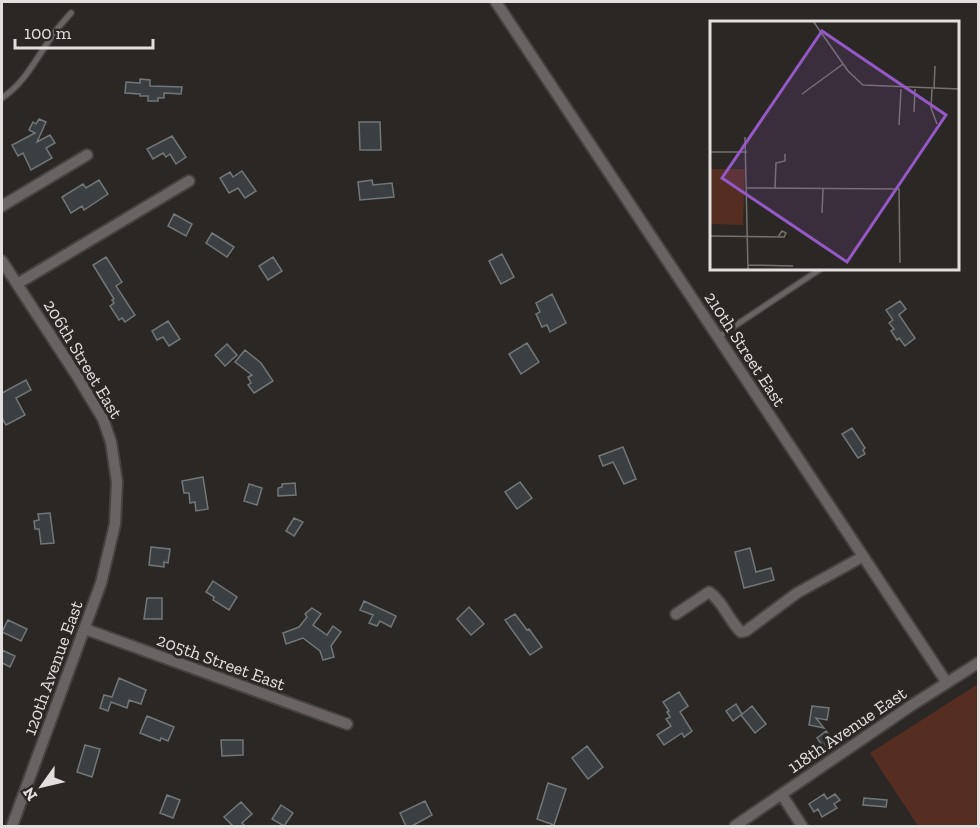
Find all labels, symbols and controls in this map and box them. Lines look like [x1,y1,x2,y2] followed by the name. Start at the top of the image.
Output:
[15,12,153,50] scale bar
[710,21,959,270] inset map
[24,22,72,44] text: 100 m
[700,287,791,411] street label: 210th Street East
[39,295,127,423] street label: 206th Street East
[18,597,88,738] street label: 120th Avenue East
[154,629,288,696] street label: 205th Street East
[783,682,911,778] street label: 118th Avenue East
[12,756,72,816] north arrow
[19,784,41,804] text: N

